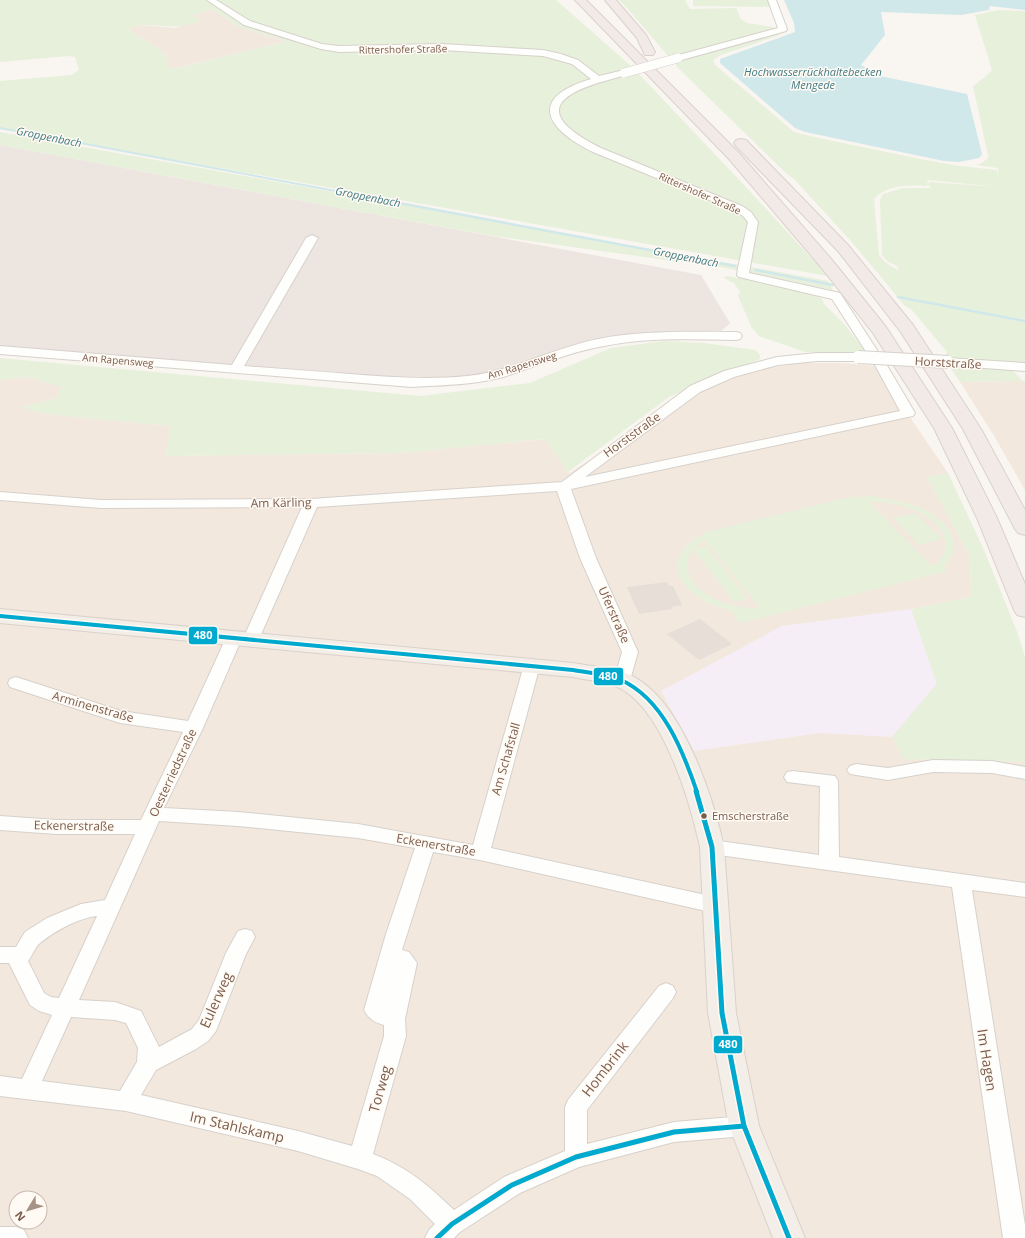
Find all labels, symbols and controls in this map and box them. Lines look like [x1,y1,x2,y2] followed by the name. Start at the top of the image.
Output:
[359,41,448,57] street label: Rittershofer Straße
[744,64,882,92] water label: Hochwasserrückhaltebecken Mengede
[15,123,83,150] water label: Groppenbach
[657,169,744,218] street label: Rittershofer Straße
[334,183,402,210] water label: Groppenbach
[652,243,720,270] water label: Groppenbach
[486,348,559,382] street label: Am Rapensweg
[82,350,155,370] street label: Am Rapensweg
[914,352,982,373] street label: Horststraße
[600,408,664,461] street label: Horststraße
[251,493,312,512] street label: Am Kärling
[594,584,635,646] street label: Uferstraße
[188,626,218,645] line badge: 480
[194,627,212,642] text: 480
[593,667,624,686] line badge: 480
[599,668,617,683] text: 480
[50,687,136,726] street label: Arminenstraße
[487,721,524,797] street label: Am Schafstall
[145,726,201,820] street label: Oesterriedstraße
[712,808,789,823] place label: Emscherstraße
[699,811,709,821] marker: Emscherstraße
[34,816,115,835] street label: Eckenerstraße
[395,829,477,860] street label: Eckenerstraße
[195,968,237,1031] street label: Eulerweg
[973,1027,1002,1092] street label: Im Hagen
[713,1035,743,1054] line badge: 480
[719,1036,737,1051] text: 480
[577,1037,633,1100] street label: Hombrink
[364,1063,395,1115] street label: Torweg
[188,1106,286,1147] street label: Im Stahlskamp
[8,1190,48,1230] north arrow
[11,1208,28,1225] text: N

